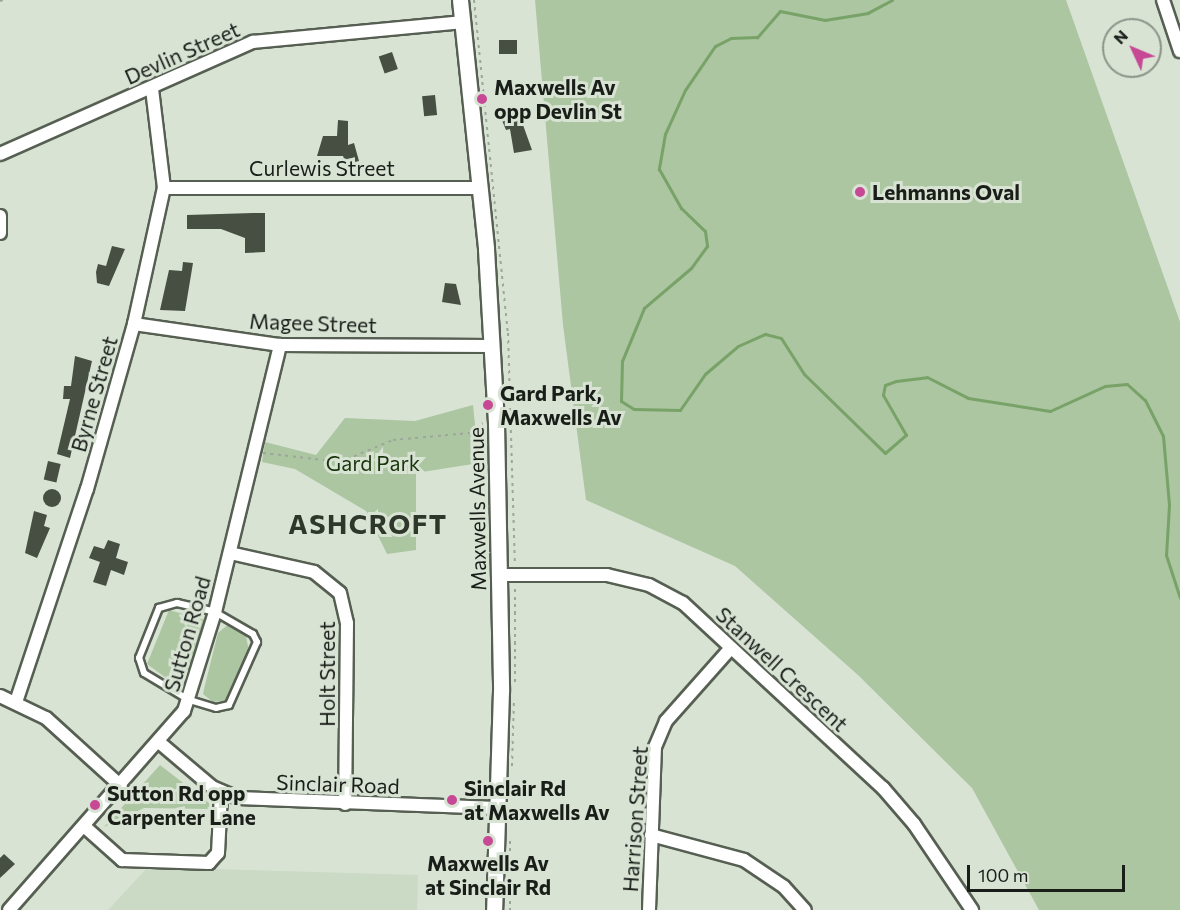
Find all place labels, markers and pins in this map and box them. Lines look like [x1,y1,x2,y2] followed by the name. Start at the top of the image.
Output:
[494,74,622,124] place label: Maxwells Av opp Devlin St
[475,92,489,106] marker: Maxwells Av opp Devlin St
[872,179,1020,205] place label: Lehmanns Oval
[853,185,867,199] marker: Lehmanns Oval
[500,380,622,430] place label: Gard Park, Maxwells Av
[481,398,495,412] marker: Gard Park, Maxwells Av
[464,775,610,825] place label: Sinclair Rd at Maxwells Av
[107,780,256,830] place label: Sutton Rd opp Carpenter Lane
[445,793,459,807] marker: Sinclair Rd at Maxwells Av
[88,798,102,812] marker: Sutton Rd opp Carpenter Lane
[481,834,495,848] marker: Maxwells Av at Sinclair Rd
[425,850,551,900] place label: Maxwells Av at Sinclair Rd

